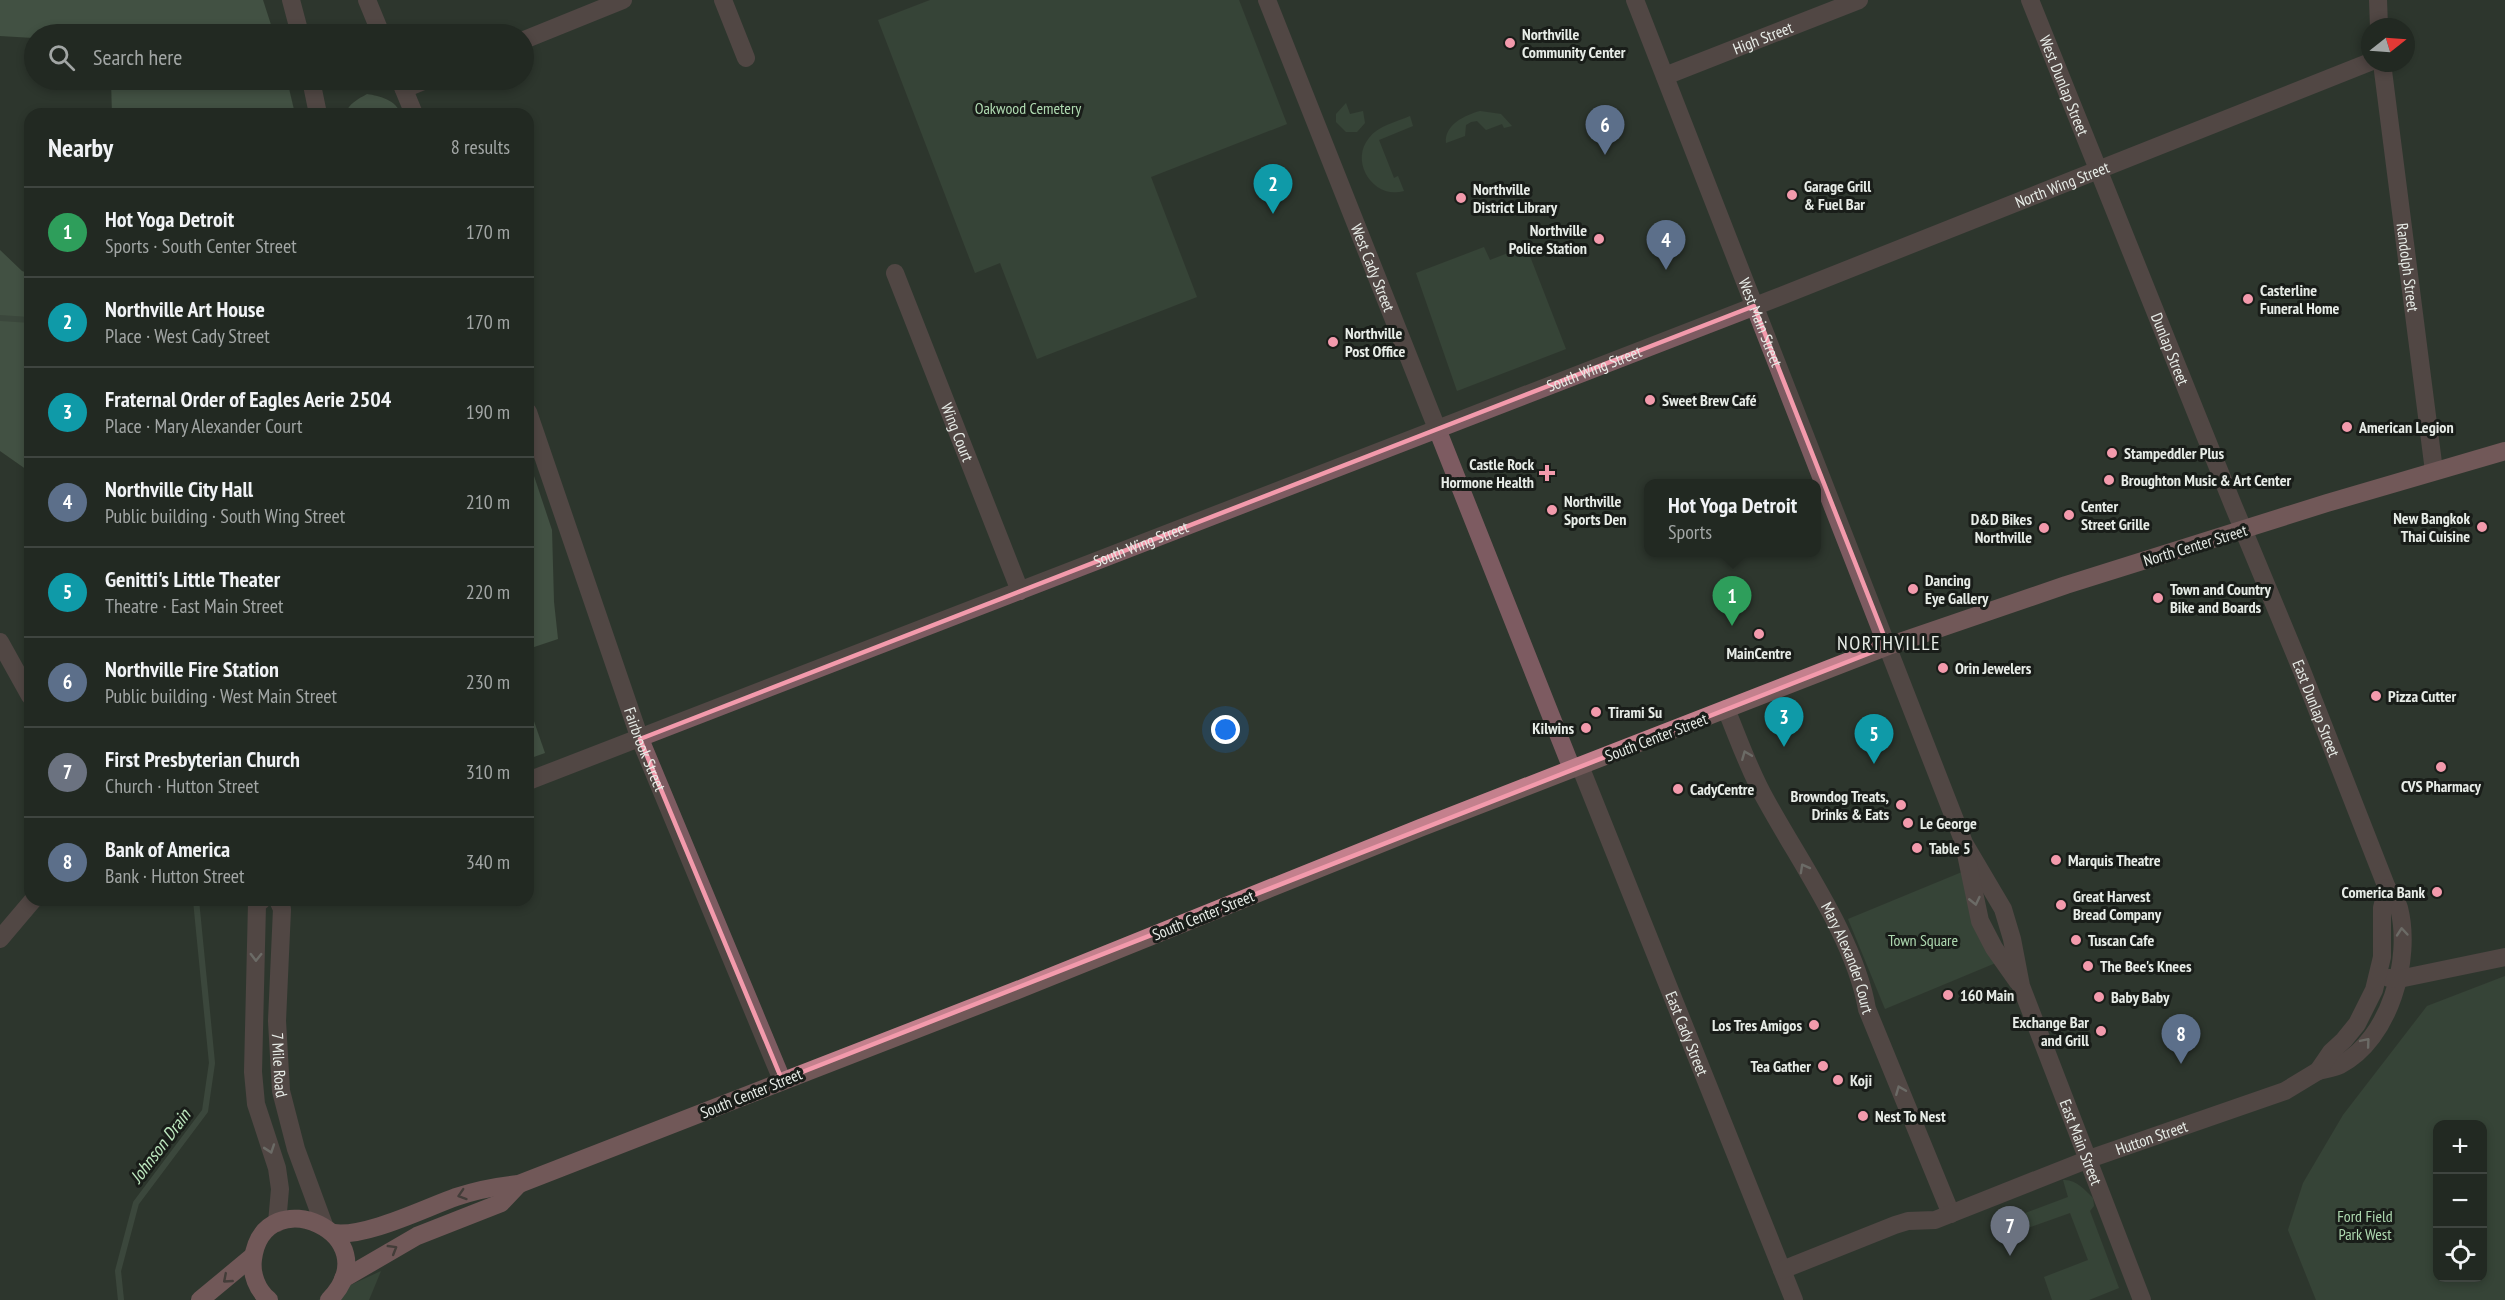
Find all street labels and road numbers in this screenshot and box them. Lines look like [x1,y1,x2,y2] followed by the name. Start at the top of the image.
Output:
[1730,17,1796,58] street label: High Street
[2035,32,2094,139] street label: West Dunlap Street
[2012,156,2113,212] street label: North Wing Street
[1347,221,1400,315] street label: West Cady Street
[2392,222,2424,313] street label: Randolph Street
[1734,275,1787,370] street label: West Main Street
[2147,310,2194,388] street label: Dunlap Street
[1544,341,1645,396] street label: South Wing Street
[937,400,978,465] street label: Wing Court
[1090,516,1192,571] street label: South Wing Street
[2141,520,2250,570] street label: North Center Street
[2288,657,2345,760] street label: East Dunlap Street
[620,705,671,795] street label: Fairbrook Street
[1602,708,1710,766] street label: South Center Street
[1149,885,1257,944] street label: South Center Street
[1817,899,1878,1017] street label: Mary Alexander Court
[1661,988,1713,1079] street label: East Cady Street
[268,1032,292,1100] street label: 7 Mile Road
[697,1063,805,1122] street label: South Center Street
[2056,1096,2107,1188] street label: East Main Street
[2113,1115,2191,1159] street label: Hutton Street

